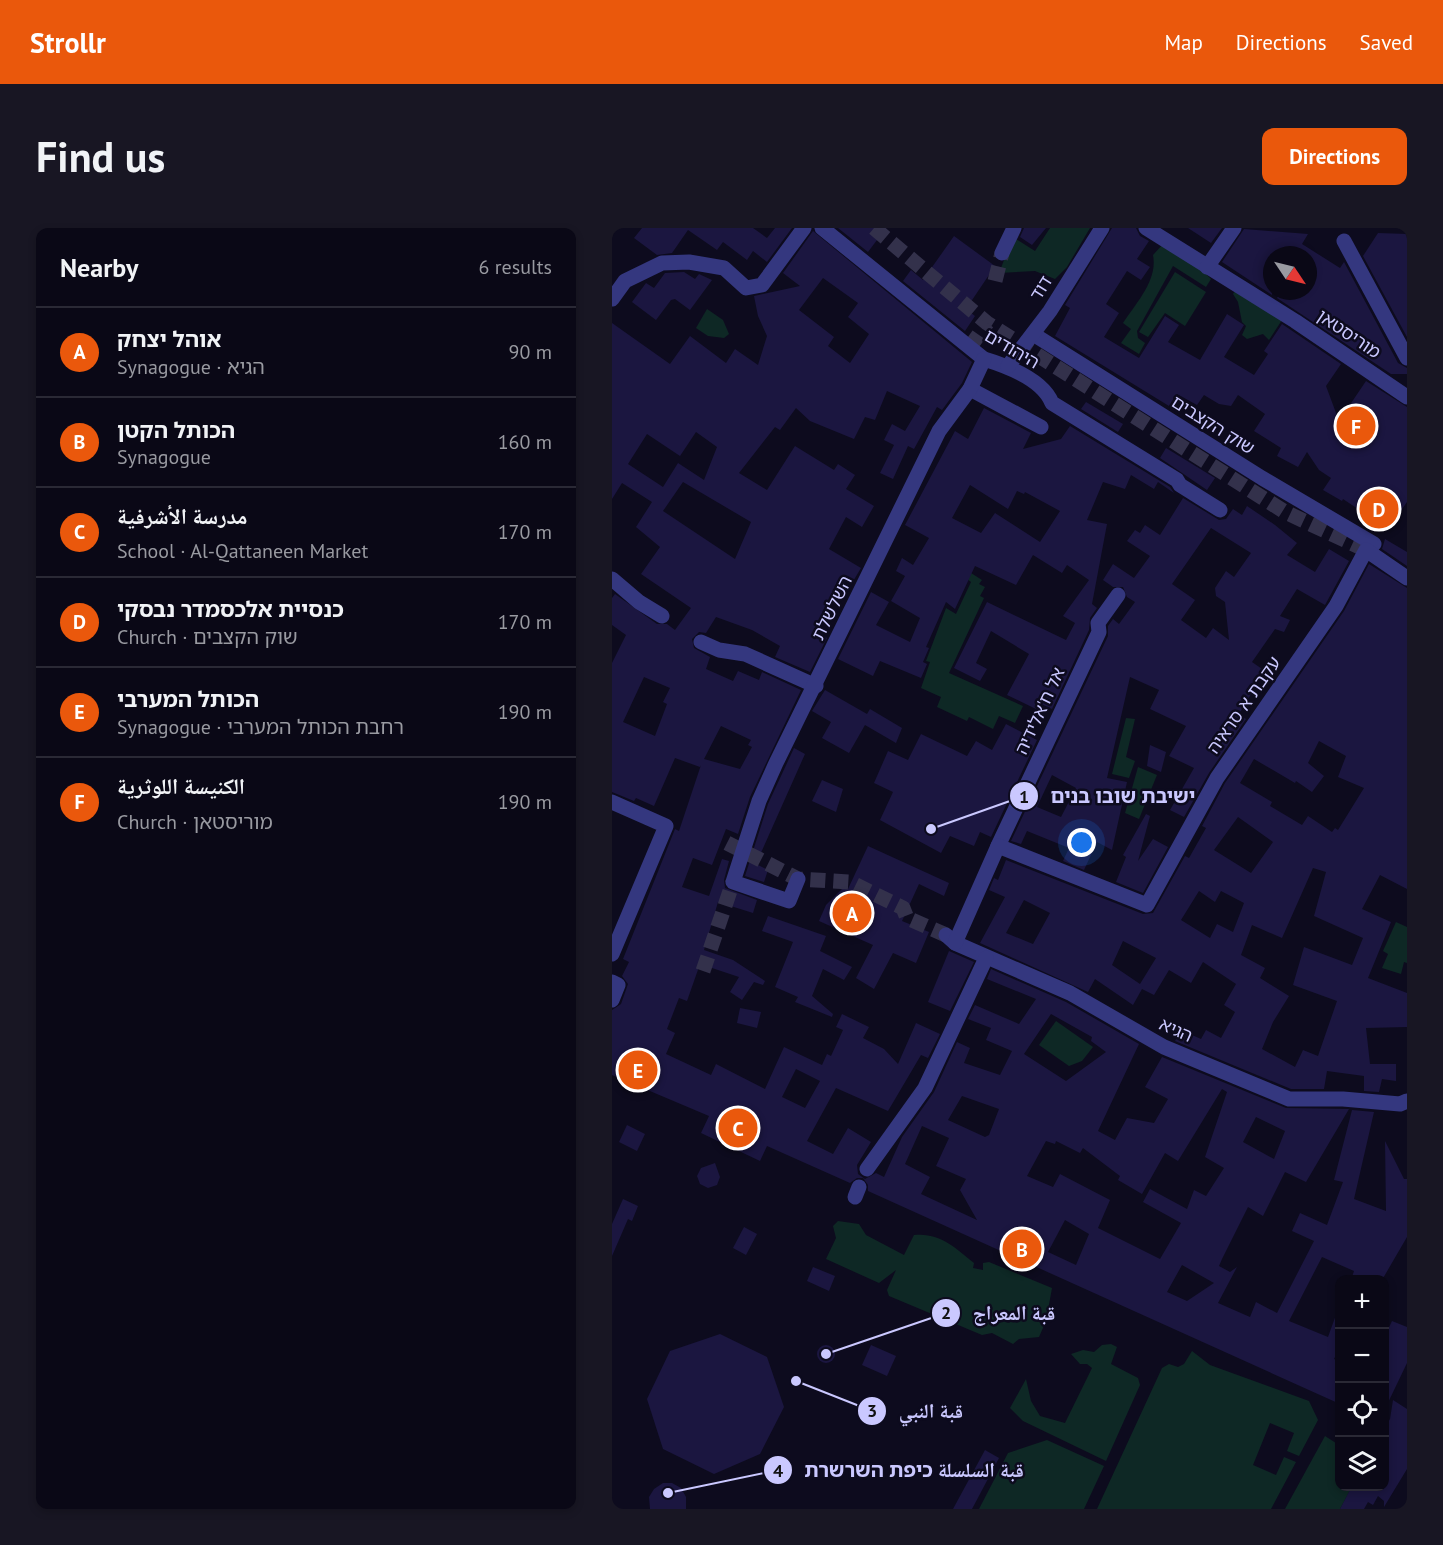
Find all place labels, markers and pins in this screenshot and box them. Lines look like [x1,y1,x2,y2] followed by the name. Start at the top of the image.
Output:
[1336,404,1376,448] pin: F
[1360,486,1398,532] pin: D
[1009,777,1208,815] callout: ישיבת שובו בנים
[832,890,872,936] pin: A
[618,1048,658,1092] pin: E
[718,1106,758,1150] pin: C
[1002,1226,1042,1272] pin: B
[931,1294,1067,1332] callout: قبة المعراج
[857,1392,975,1430] callout: قبة النبي
[763,1451,1036,1489] callout: قبة السلسلة כיפת השרשרת

